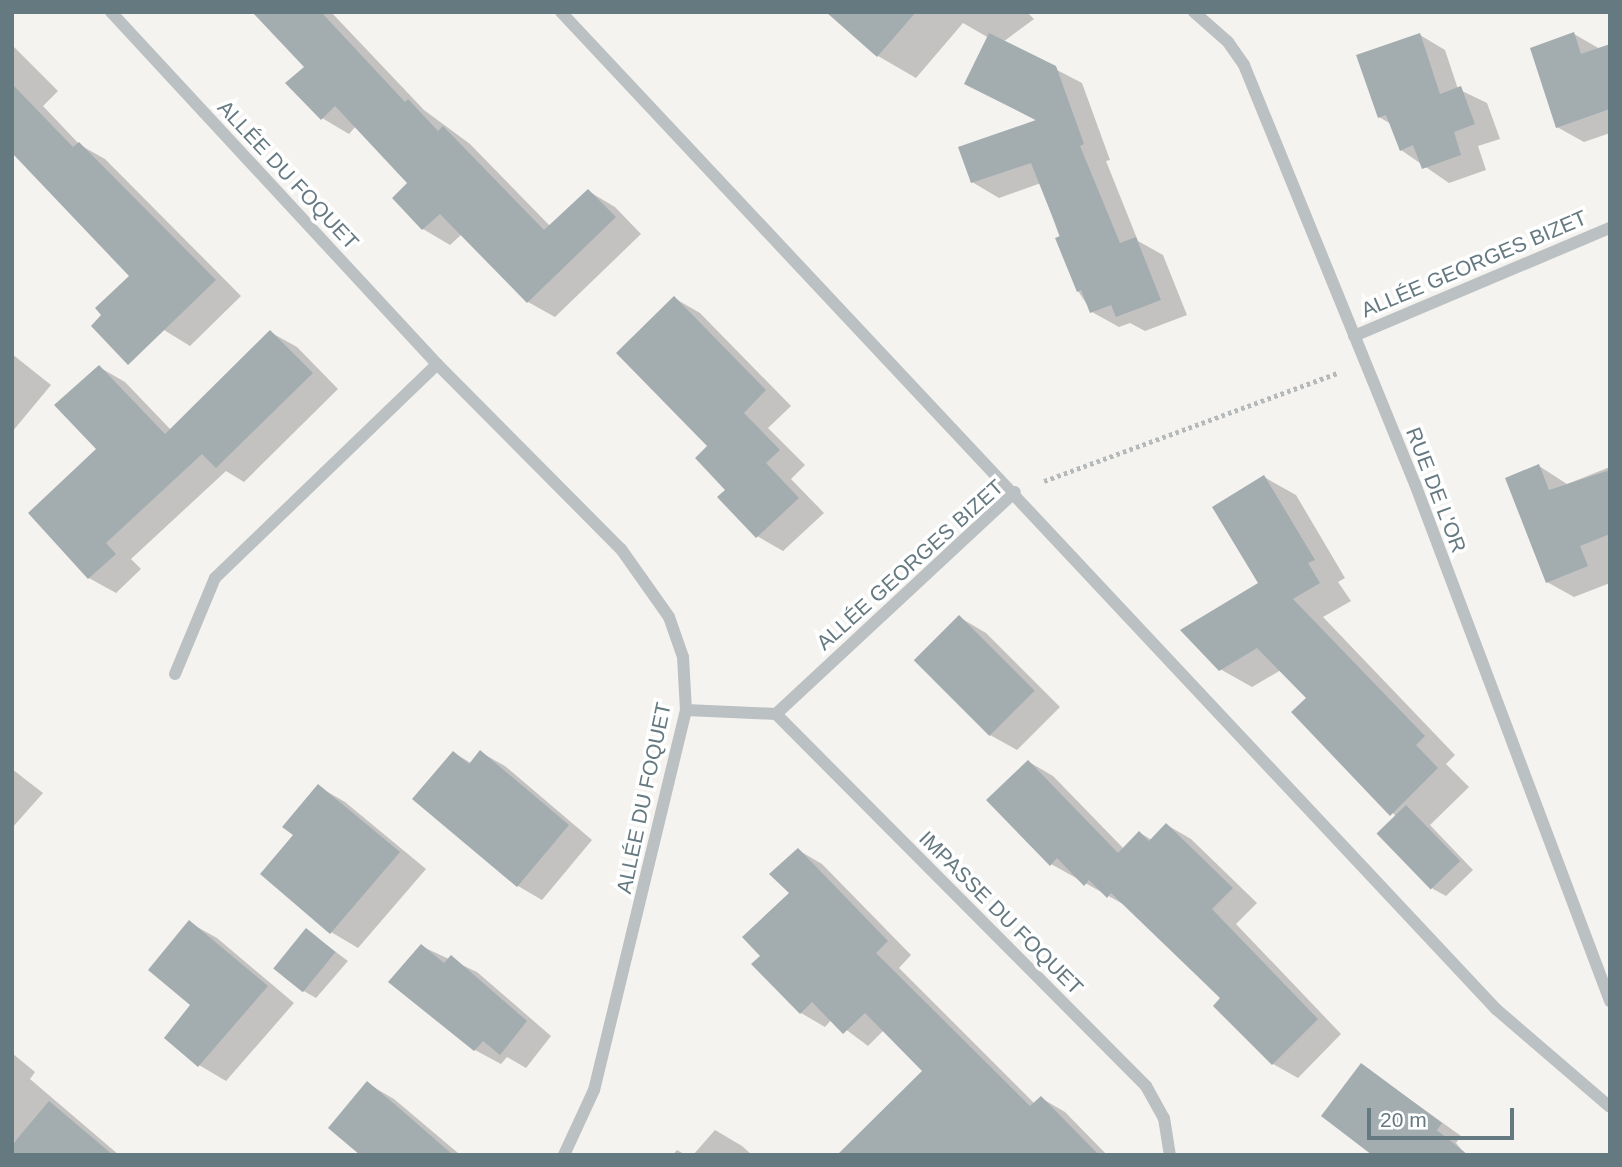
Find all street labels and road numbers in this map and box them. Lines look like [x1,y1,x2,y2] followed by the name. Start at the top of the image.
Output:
[212,95,364,255] street label: ALLÉE DU FOQUET
[1357,205,1591,323] street label: ALLÉE GEORGES BIZET
[1401,424,1471,556] street label: RUE DE L'OR
[811,474,1009,656] street label: ALLÉE GEORGES BIZET
[611,700,677,896] street label: ALLÉE DU FOQUET
[914,826,1088,1000] street label: IMPASSE DU FOQUET

